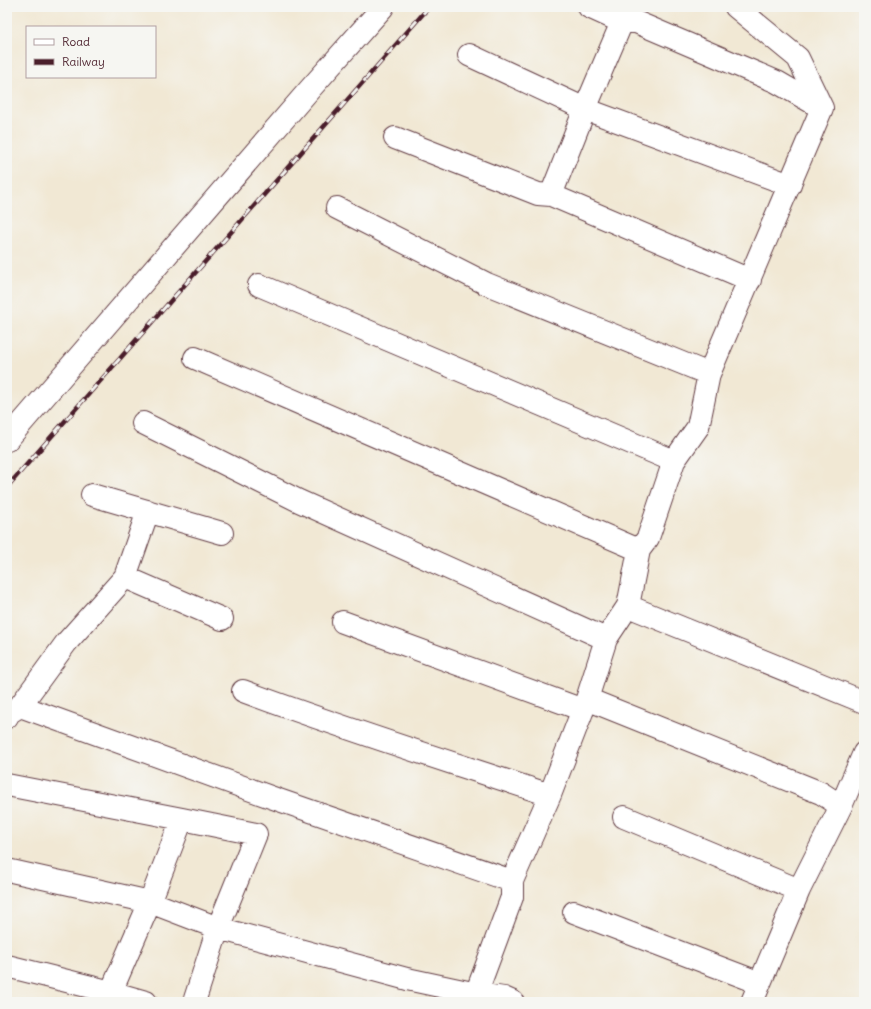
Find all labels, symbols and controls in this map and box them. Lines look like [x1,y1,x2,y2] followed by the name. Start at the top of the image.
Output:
[26,26,156,78] legend
[62,34,90,49] text: Road
[62,54,105,69] text: Railway

